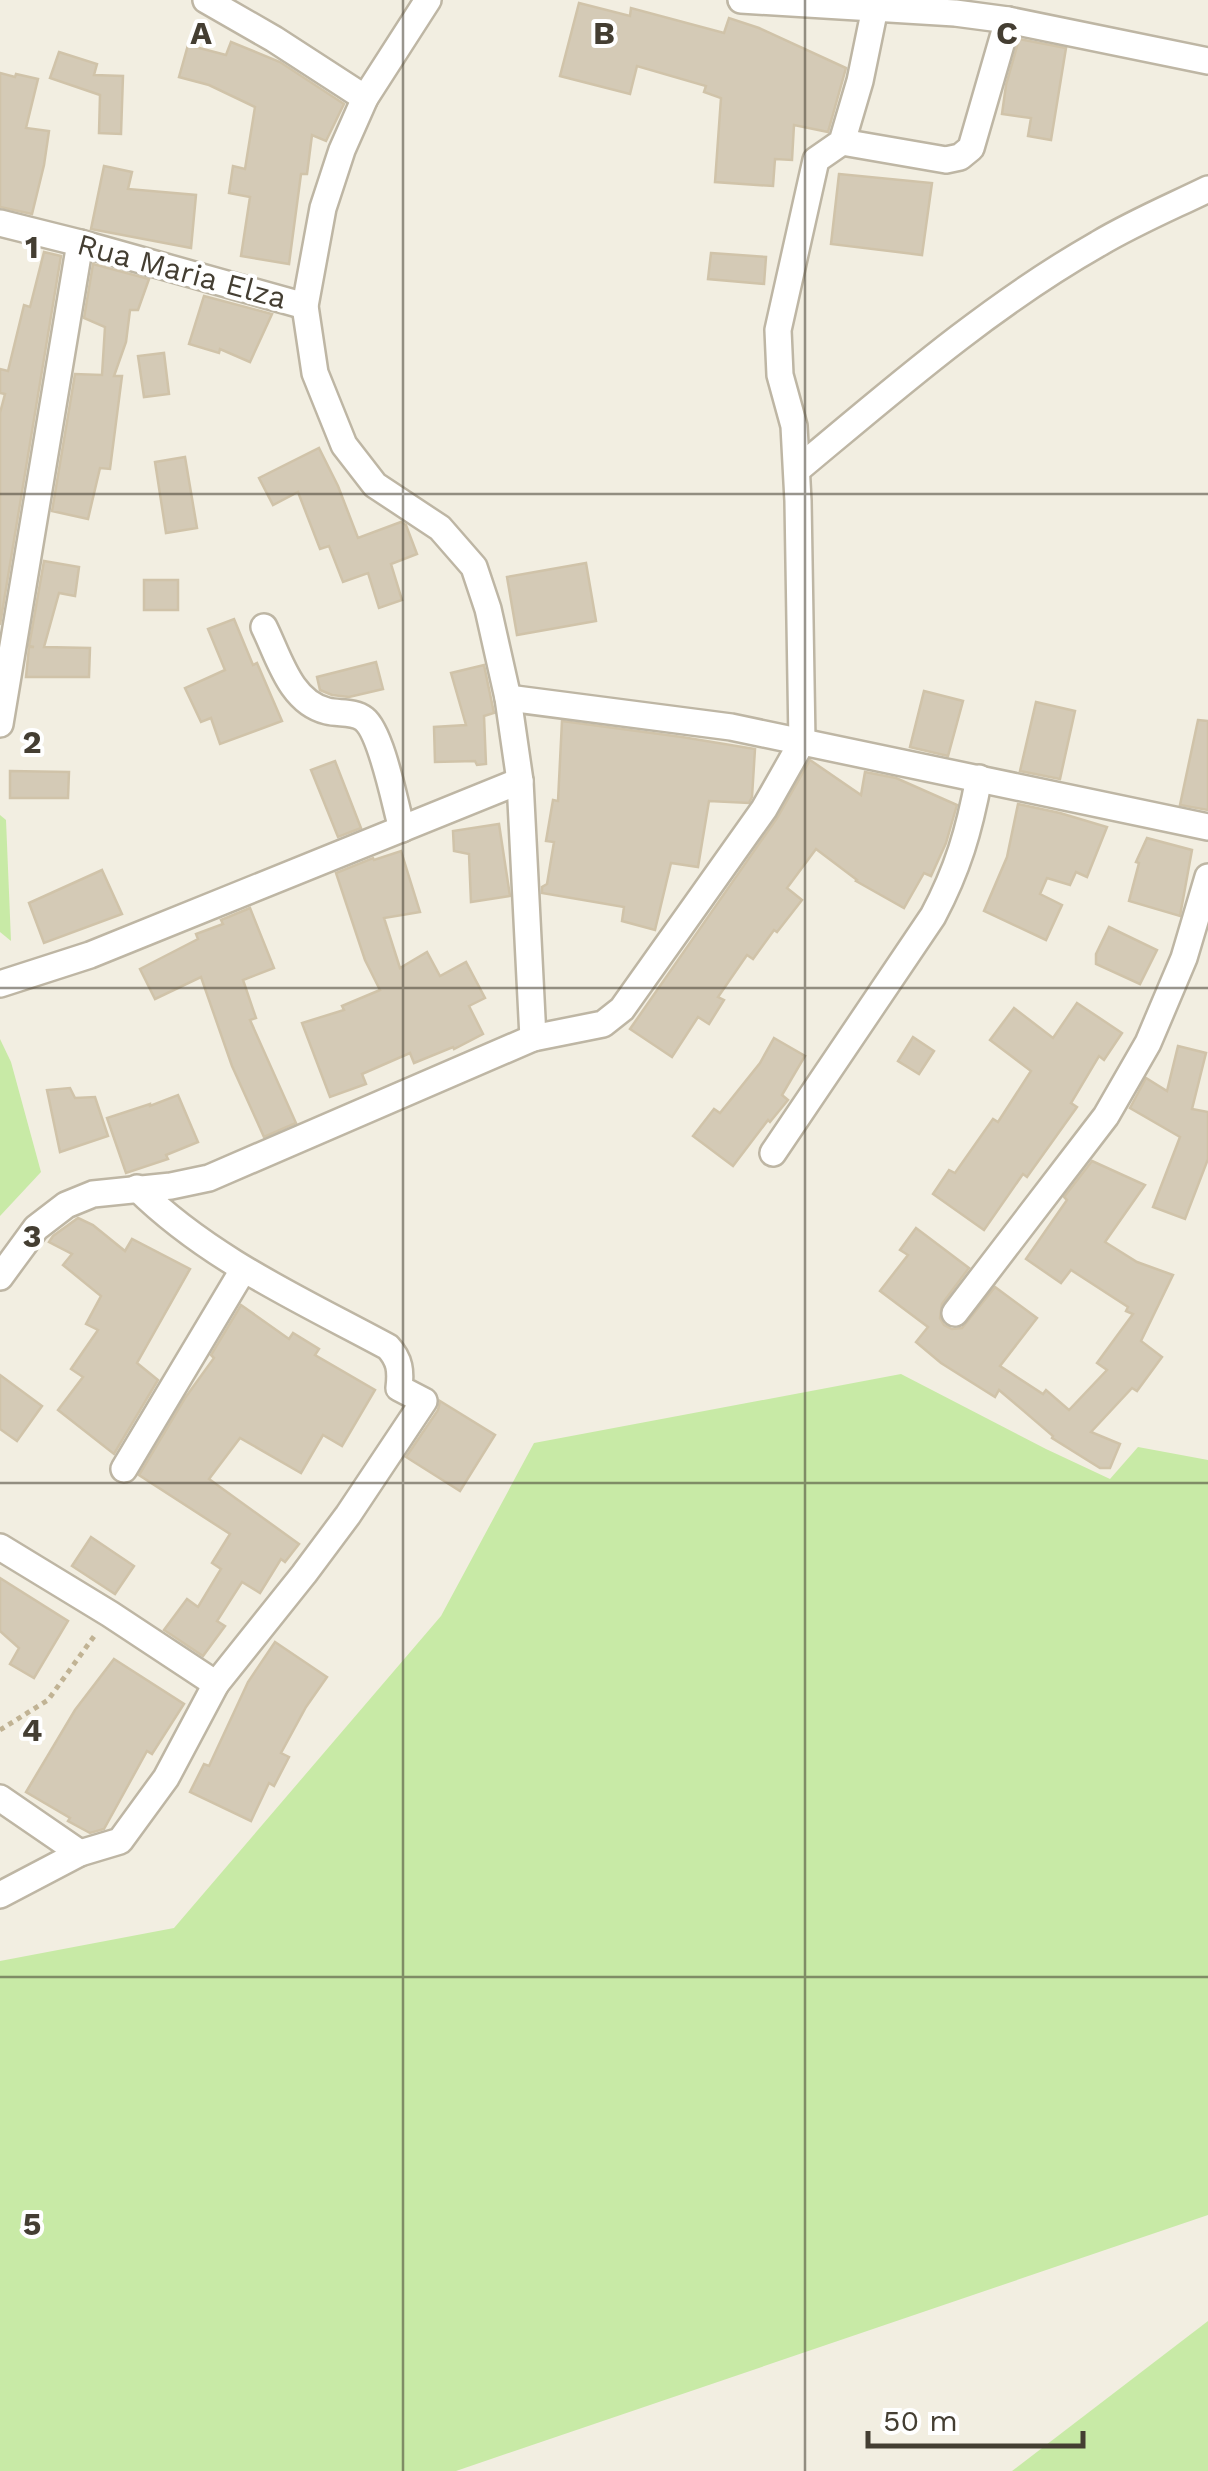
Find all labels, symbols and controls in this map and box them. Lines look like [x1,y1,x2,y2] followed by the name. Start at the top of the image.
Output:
[190,14,212,52] text: A
[593,14,615,52] text: B
[996,14,1018,52] text: C
[74,226,290,316] street label: Rua Maria Elza
[25,228,39,266] text: 1
[22,723,42,761] text: 2
[23,1217,41,1255] text: 3
[22,1711,42,1749] text: 4
[23,2205,41,2243] text: 5
[868,2386,1083,2448] scale bar
[883,2403,958,2438] text: 50 m

